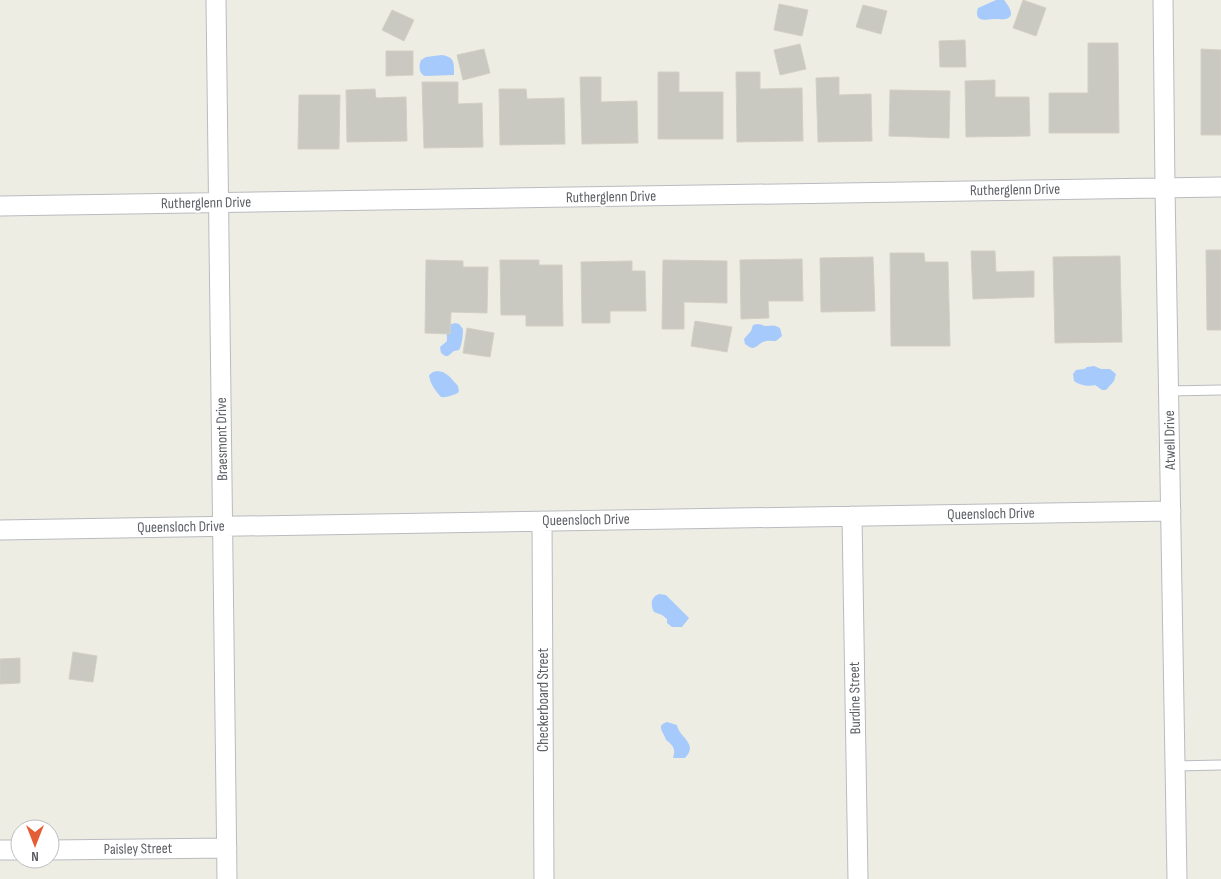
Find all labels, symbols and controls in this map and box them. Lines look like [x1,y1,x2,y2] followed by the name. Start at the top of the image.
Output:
[970,180,1060,200] street label: Rutherglenn Drive
[566,187,656,207] street label: Rutherglenn Drive
[161,193,251,213] street label: Rutherglenn Drive
[212,397,232,481] street label: Braesmont Drive
[1160,410,1180,471] street label: Atwell Drive
[947,504,1035,524] street label: Queensloch Drive
[542,510,630,530] street label: Queensloch Drive
[137,517,225,537] street label: Queensloch Drive
[534,648,553,752] street label: Checkerboard Street
[845,661,865,734] street label: Burdine Street
[10,819,60,869] north arrow
[104,839,173,859] street label: Paisley Street
[31,848,39,865] text: N

